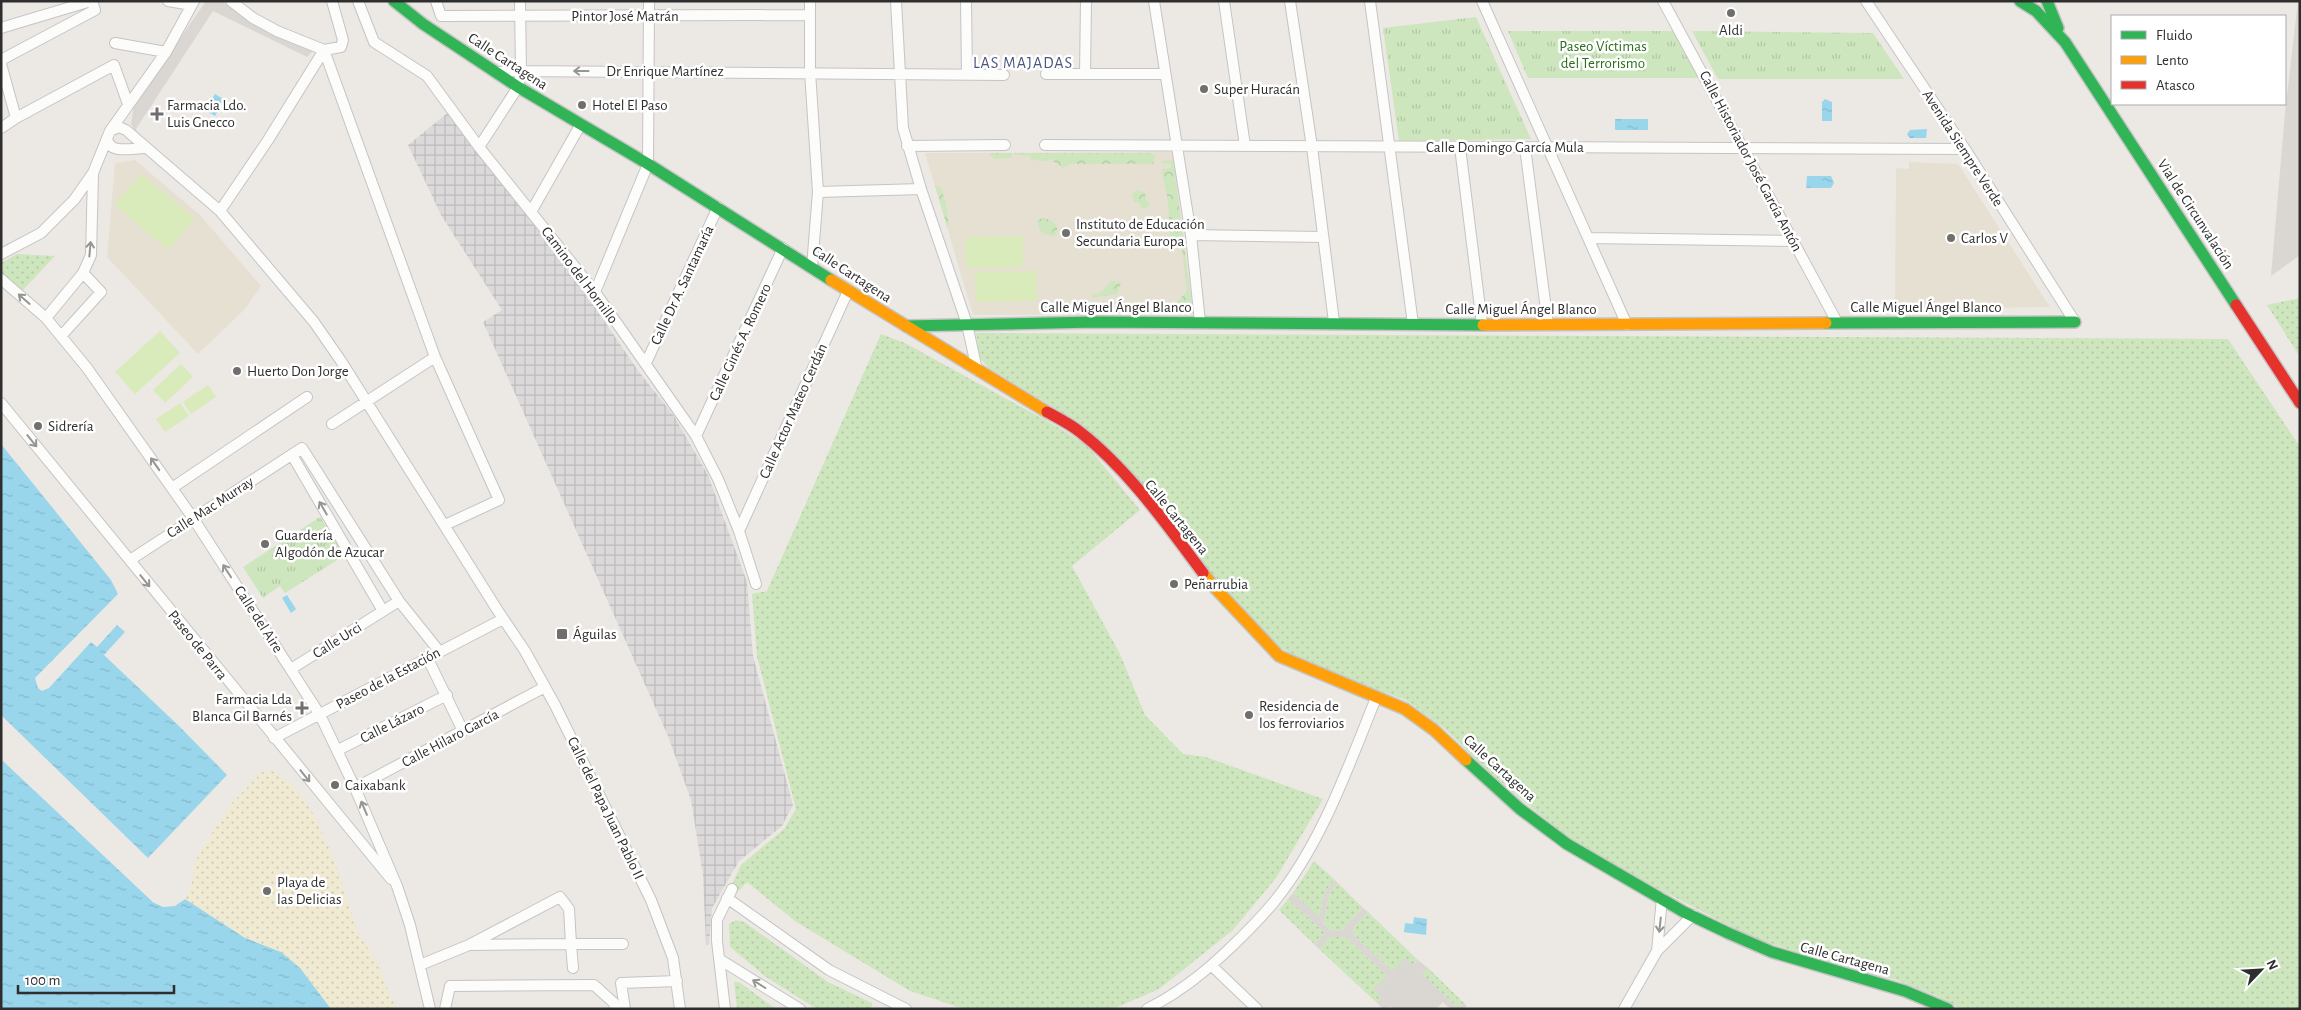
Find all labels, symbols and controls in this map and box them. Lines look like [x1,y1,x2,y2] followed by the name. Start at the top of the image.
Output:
[1725,7,1737,19] marker: Aldi
[571,9,679,24] street label: Pintor José Matrán
[2111,15,2286,105] legend
[1719,23,1743,38] place label: Aldi
[2156,28,2193,43] text: Fluido
[465,30,550,93] street label: Calle Cartagena
[1559,39,1647,71] park label: Paseo Víctimas del Terrorismo
[2156,53,2189,68] text: Lento
[973,55,1073,71] district label: LAS MAJADAS
[606,64,724,79] street label: Dr Enrique Martínez
[574,66,590,76] one-way arrow
[1696,68,1805,254] street label: Calle Historiador José García Antón
[2156,78,2195,93] text: Atasco
[1214,82,1300,97] place label: Super Huracán
[1198,83,1210,95] marker: Super Huracán
[1919,87,2006,209] street label: Avenida Siempre Verde
[167,98,246,130] place label: Farmacia Ldo. Luis Gnecco
[592,98,668,113] place label: Hotel El Paso
[576,99,588,111] marker: Hotel El Paso
[151,108,163,120] marker: Farmacia Ldo. Luis Gnecco
[1426,140,1584,155] street label: Calle Domingo García Mula
[2155,157,2237,272] street label: Vial de Circunvalación
[1076,217,1205,249] place label: Instituto de Educación Secundaria Europa
[648,223,717,347] street label: Calle Dr A. Santamaría
[538,224,621,326] street label: Camino del Hornillo
[1060,227,1072,239] marker: Instituto de Educación Secundaria Europa
[1961,231,2009,246] place label: Carlos V
[1945,232,1957,244] marker: Carlos V
[85,241,95,257] one-way arrow
[809,243,894,306] street label: Calle Cartagena
[707,281,774,403] street label: Calle Ginés A. Romero
[17,293,30,304] one-way arrow
[1040,298,1192,315] street label: Calle Miguel Ángel Blanco
[1850,298,2002,315] street label: Calle Miguel Ángel Blanco
[1445,300,1597,317] street label: Calle Miguel Ángel Blanco
[757,341,830,481] street label: Calle Actor Mateo Cerdán
[247,364,349,379] place label: Huerto Don Jorge
[231,365,243,377] marker: Huerto Don Jorge
[48,419,94,434] place label: Sidrería
[32,420,44,432] marker: Sidrería
[27,434,38,447] one-way arrow
[150,457,160,471] one-way arrow
[164,474,257,541] street label: Calle Mac Murray
[1142,477,1211,558] street label: Calle Cartagena
[317,502,327,516] one-way arrow
[275,528,384,560] place label: Guardería Algodón de Azucar
[259,538,271,550] marker: Guardería Algodón de Azucar
[222,564,233,578] one-way arrow
[140,574,151,587] one-way arrow
[1184,577,1248,592] place label: Peñarrubia
[1168,578,1180,590] marker: Peñarrubia
[231,583,286,655] street label: Calle del Aire
[165,608,230,683] street label: Paseo de Parra
[310,620,365,661] street label: Calle Urci
[573,625,616,642] place label: Águilas
[555,627,569,641] marker: Águilas
[334,645,443,712] street label: Paseo de la Estación
[192,692,292,724] place label: Farmacia Lda Blanca Gil Barnés
[1259,699,1344,731] place label: Residencia de los ferroviarios
[358,701,427,746] street label: Calle Lázaro
[296,702,308,714] marker: Farmacia Lda Blanca Gil Barnés
[399,707,501,770] street label: Calle Hilaro García
[1243,709,1255,721] marker: Residencia de los ferroviarios
[1461,732,1539,805] street label: Calle Cartagena
[564,735,647,882] street label: Calle del Papa Juan Pablo II
[299,769,310,782] one-way arrow
[345,778,406,793] place label: Caixabank
[329,779,341,791] marker: Caixabank
[359,801,368,817] one-way arrow
[277,875,342,907] place label: Playa de las Delicias
[261,885,273,897] marker: Playa de las Delicias
[1655,916,1665,932] one-way arrow
[1799,939,1891,978] street label: Calle Cartagena
[2236,945,2286,995] north arrow
[2263,958,2280,972] text: N
[18,962,174,994] scale bar
[25,973,60,988] text: 100 m
[753,979,767,989] one-way arrow

